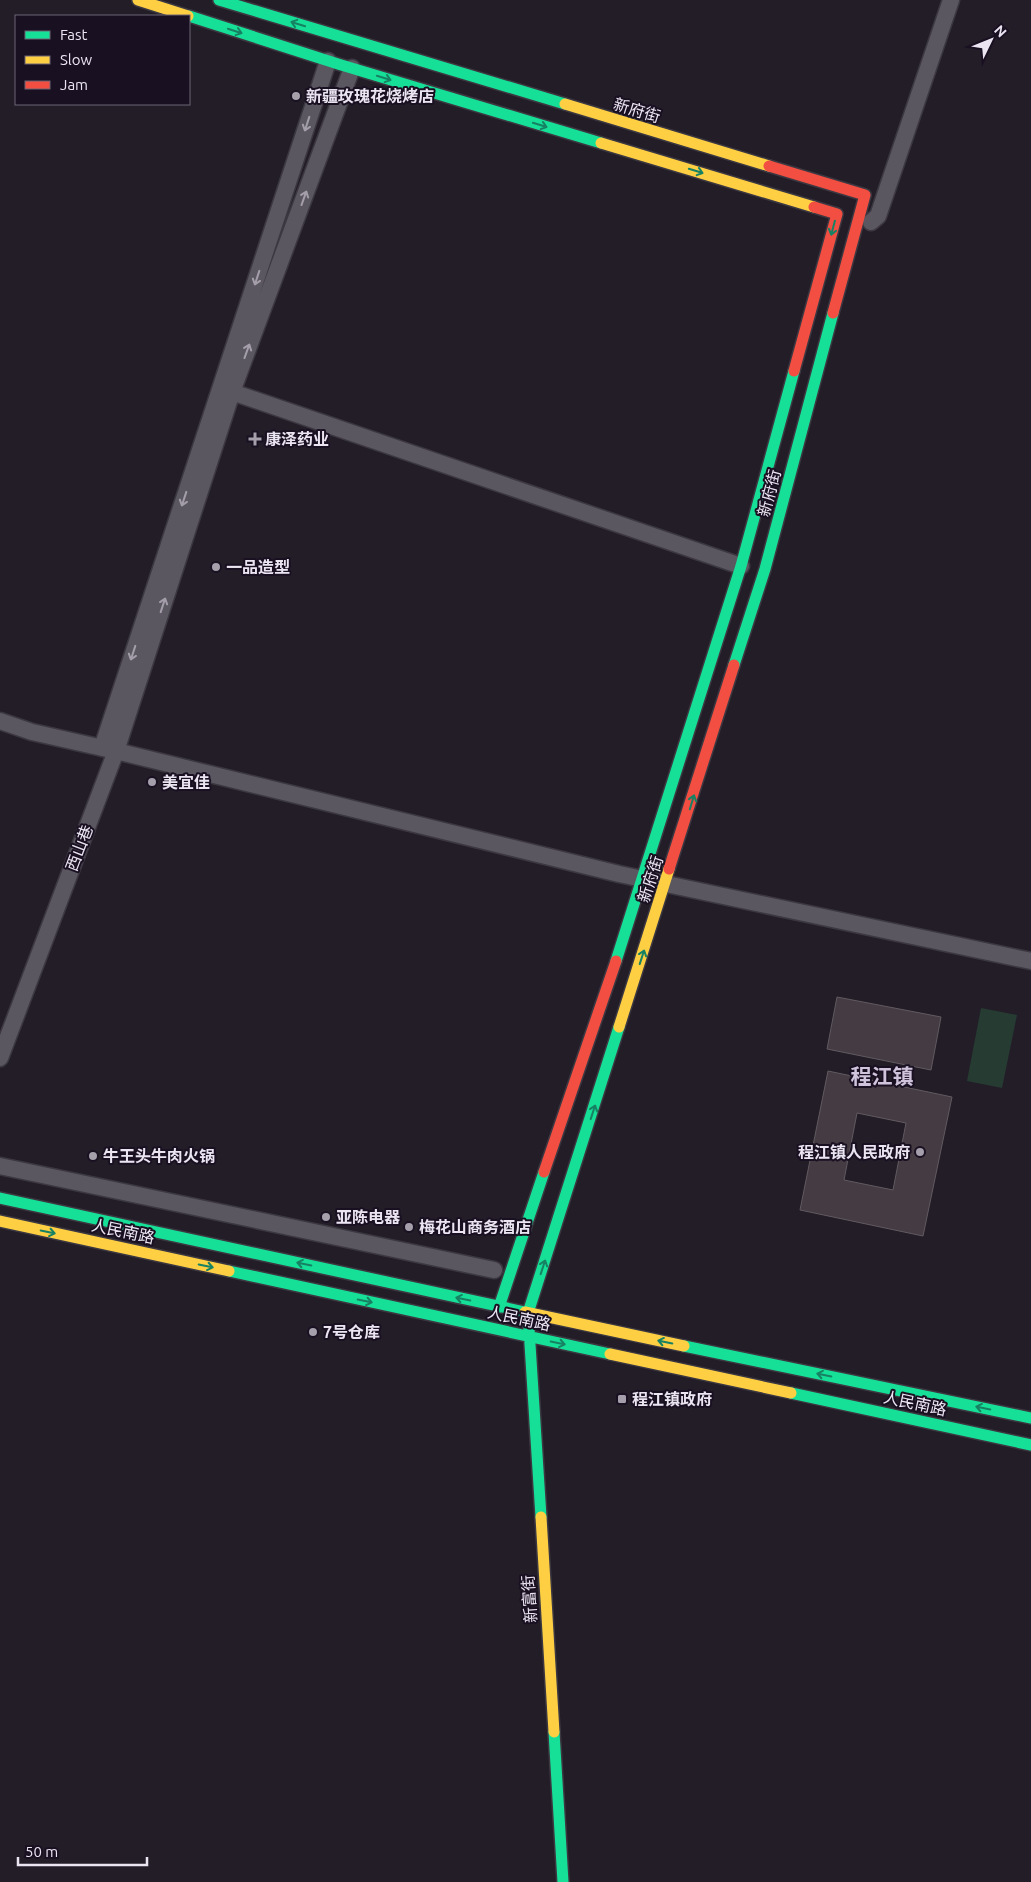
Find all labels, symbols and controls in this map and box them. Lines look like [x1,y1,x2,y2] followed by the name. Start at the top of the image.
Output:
[15,15,190,105] legend
[966,15,1016,65] north arrow
[290,19,306,29] one-way arrow
[991,22,1010,40] text: N
[60,26,88,43] text: Fast
[227,27,243,37] one-way arrow
[60,51,93,68] text: Slow
[376,73,392,83] one-way arrow
[60,76,88,93] text: Jam
[306,87,434,105] place label: 新疆玫瑰花烧烤店
[290,90,302,102] marker: 新疆玫瑰花烧烤店
[611,94,663,126] street label: 新府街
[302,115,312,131] one-way arrow
[532,120,548,130] one-way arrow
[687,167,703,177] one-way arrow
[300,191,309,206] one-way arrow
[828,220,837,236] one-way arrow
[252,270,261,286] one-way arrow
[243,343,252,359] one-way arrow
[265,430,329,448] place label: 康泽药业
[249,433,261,445] marker: 康泽药业
[754,467,784,519] street label: 新府街
[179,491,189,507] one-way arrow
[226,558,290,576] place label: 一品造型
[210,561,222,573] marker: 一品造型
[159,597,168,613] one-way arrow
[128,645,137,661] one-way arrow
[162,773,210,791] place label: 美宜佳
[146,776,158,788] marker: 美宜佳
[687,795,697,811] one-way arrow
[62,822,96,874] street label: 西山巷
[634,853,666,905] street label: 新府街
[638,950,648,966] one-way arrow
[851,1064,914,1088] district label: 程江镇
[588,1104,598,1120] one-way arrow
[798,1143,910,1161] place label: 程江镇人民政府
[914,1146,926,1158] marker: 程江镇人民政府
[103,1147,215,1165] place label: 牛王头牛肉火锅
[87,1150,99,1162] marker: 牛王头牛肉火锅
[336,1208,400,1226] place label: 亚陈电器
[320,1211,332,1223] marker: 亚陈电器
[90,1216,156,1246] street label: 人民南路
[419,1218,531,1236] place label: 梅花山商务酒店
[403,1221,415,1233] marker: 梅花山商务酒店
[39,1228,55,1237] one-way arrow
[297,1259,313,1268] one-way arrow
[538,1259,548,1275] one-way arrow
[198,1262,214,1271] one-way arrow
[456,1294,472,1303] one-way arrow
[357,1297,373,1306] one-way arrow
[486,1303,552,1333] street label: 人民南路
[323,1323,380,1341] place label: 7号仓库
[307,1326,319,1338] marker: 7号仓库
[658,1336,674,1346] one-way arrow
[550,1339,566,1348] one-way arrow
[817,1370,833,1379] one-way arrow
[882,1388,948,1418] street label: 人民南路
[632,1390,712,1408] place label: 程江镇政府
[616,1393,628,1405] marker: 程江镇政府
[976,1403,992,1412] one-way arrow
[518,1574,540,1624] street label: 新富街
[18,1834,146,1866] scale bar
[25,1843,58,1860] text: 50 m

